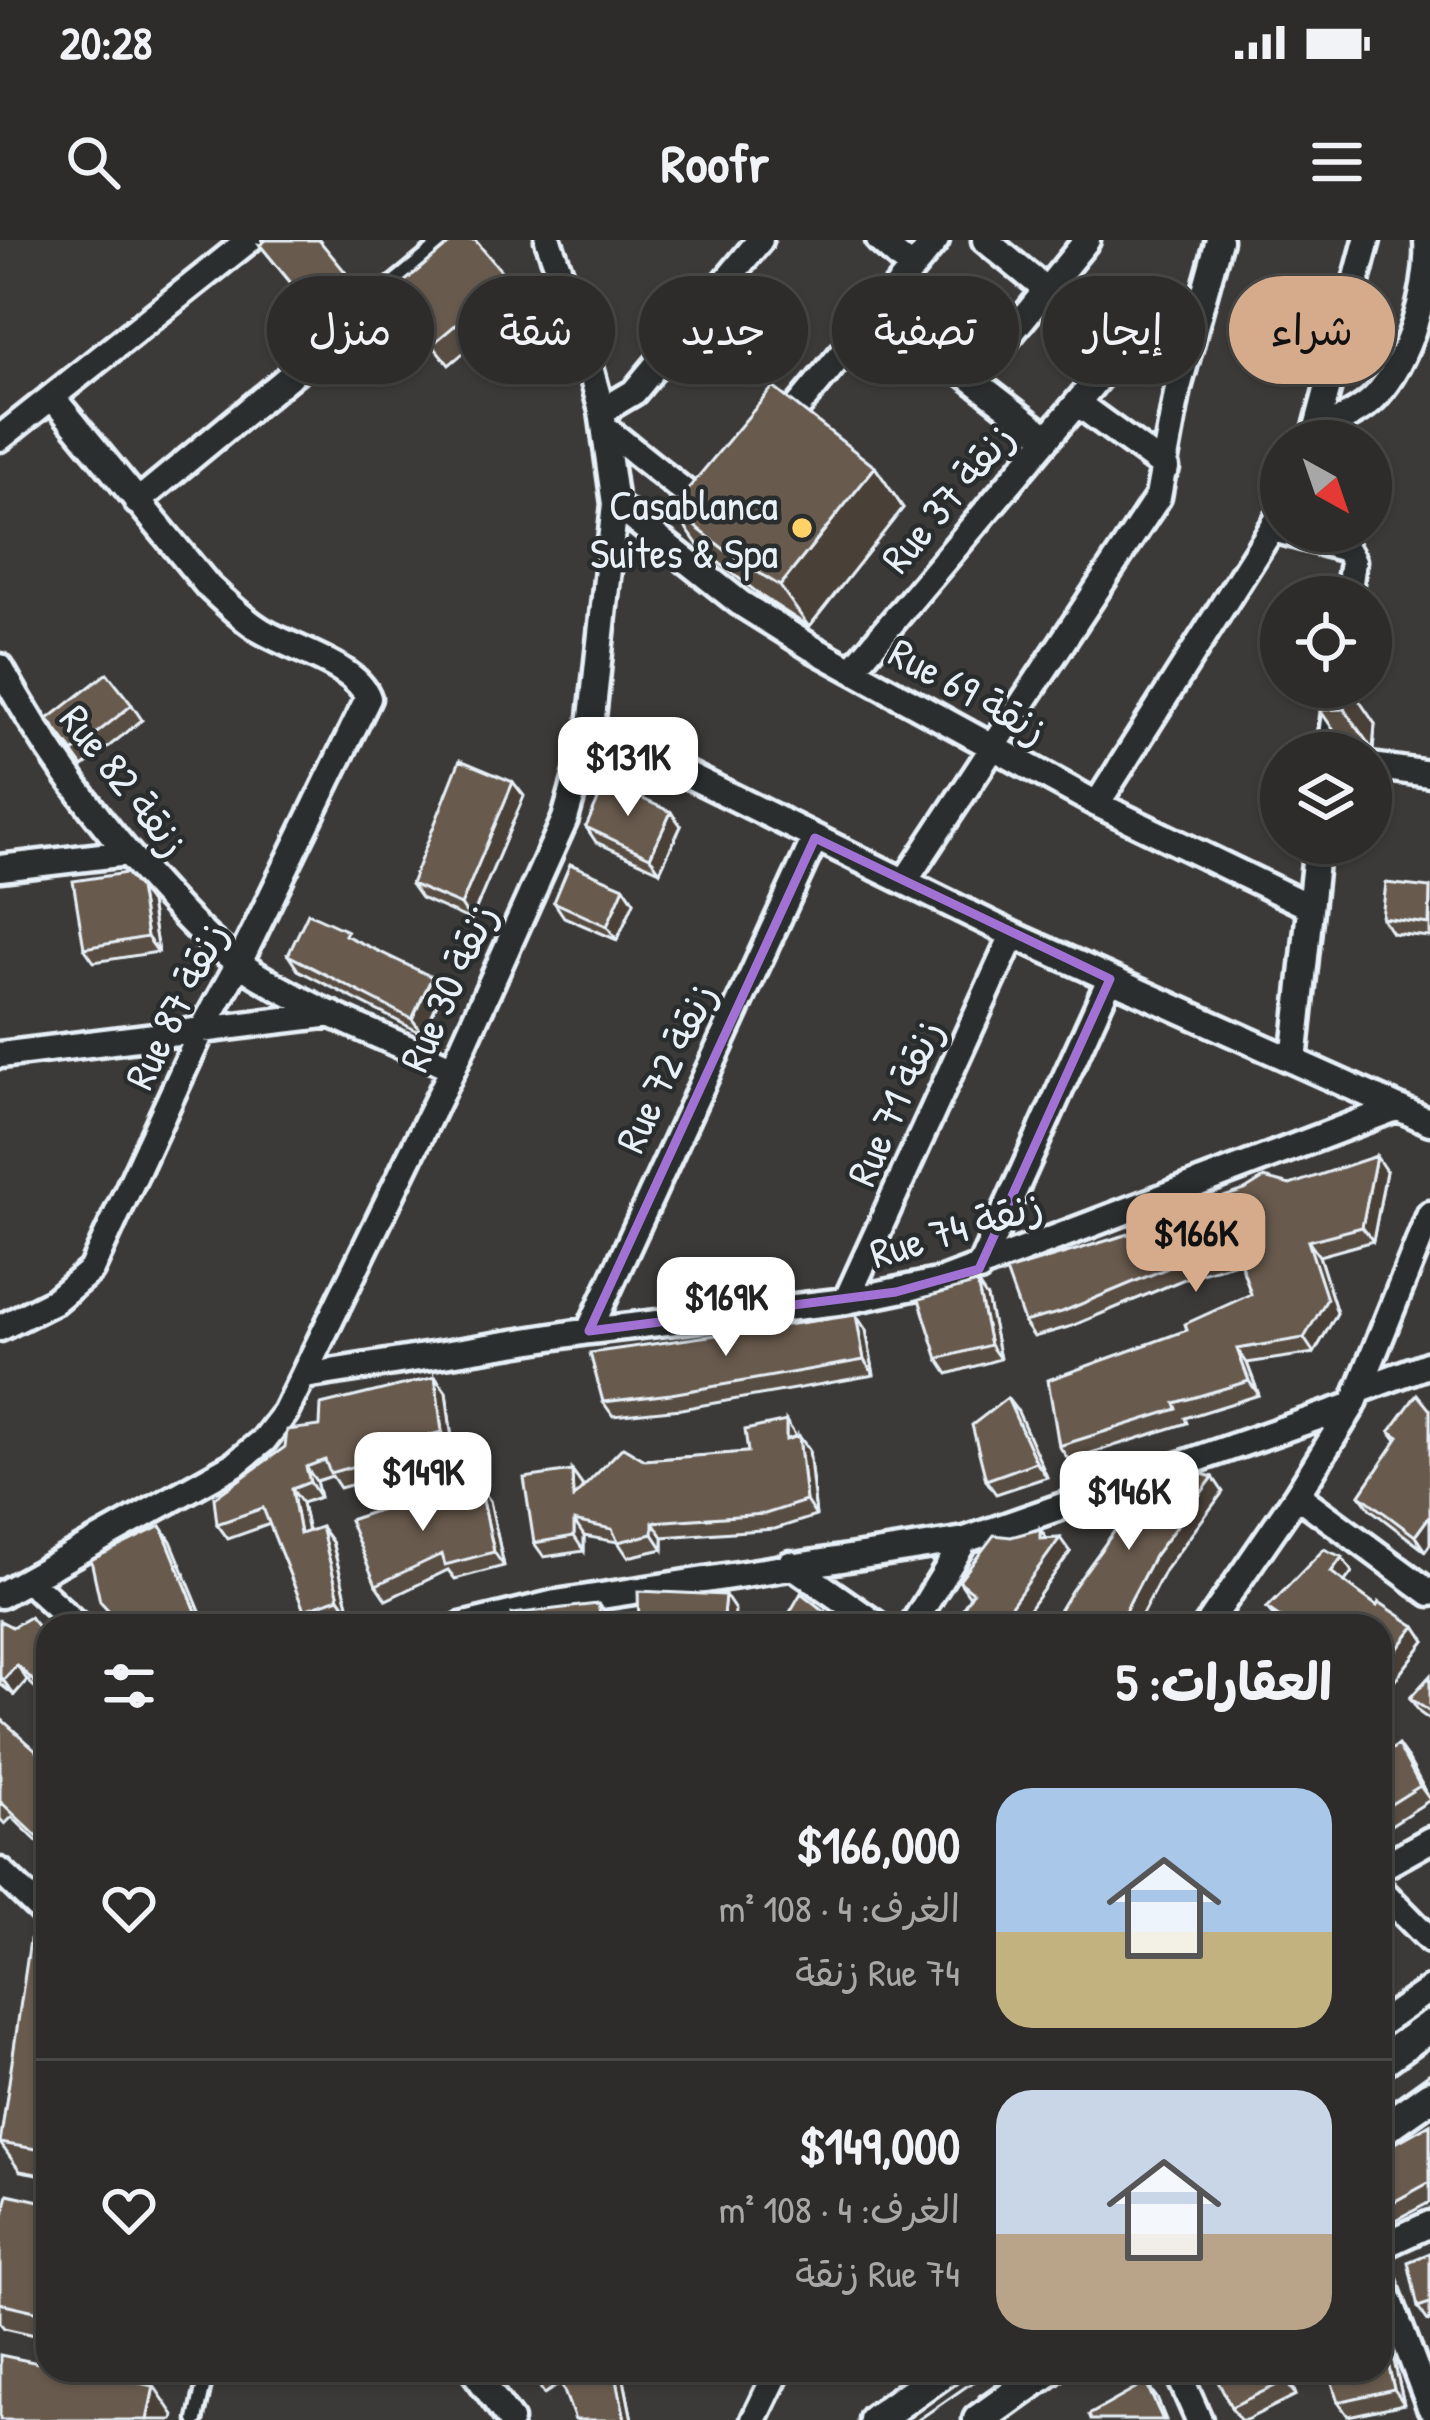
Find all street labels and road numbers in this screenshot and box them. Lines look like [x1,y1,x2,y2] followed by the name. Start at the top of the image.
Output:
[867,410,1027,584] street label: Rue 37 زنقة
[880,623,1058,757] street label: Rue 69 زنقة
[48,692,202,868] street label: Rue 82 زنقة
[385,894,509,1080] street label: Rue 30 زنقة
[110,912,240,1098] street label: Rue 87 زنقة
[601,973,729,1161] street label: Rue 72 زنقة
[832,1010,956,1194] street label: Rue 71 زنقة
[863,1175,1049,1281] street label: Rue 74 زنقة

